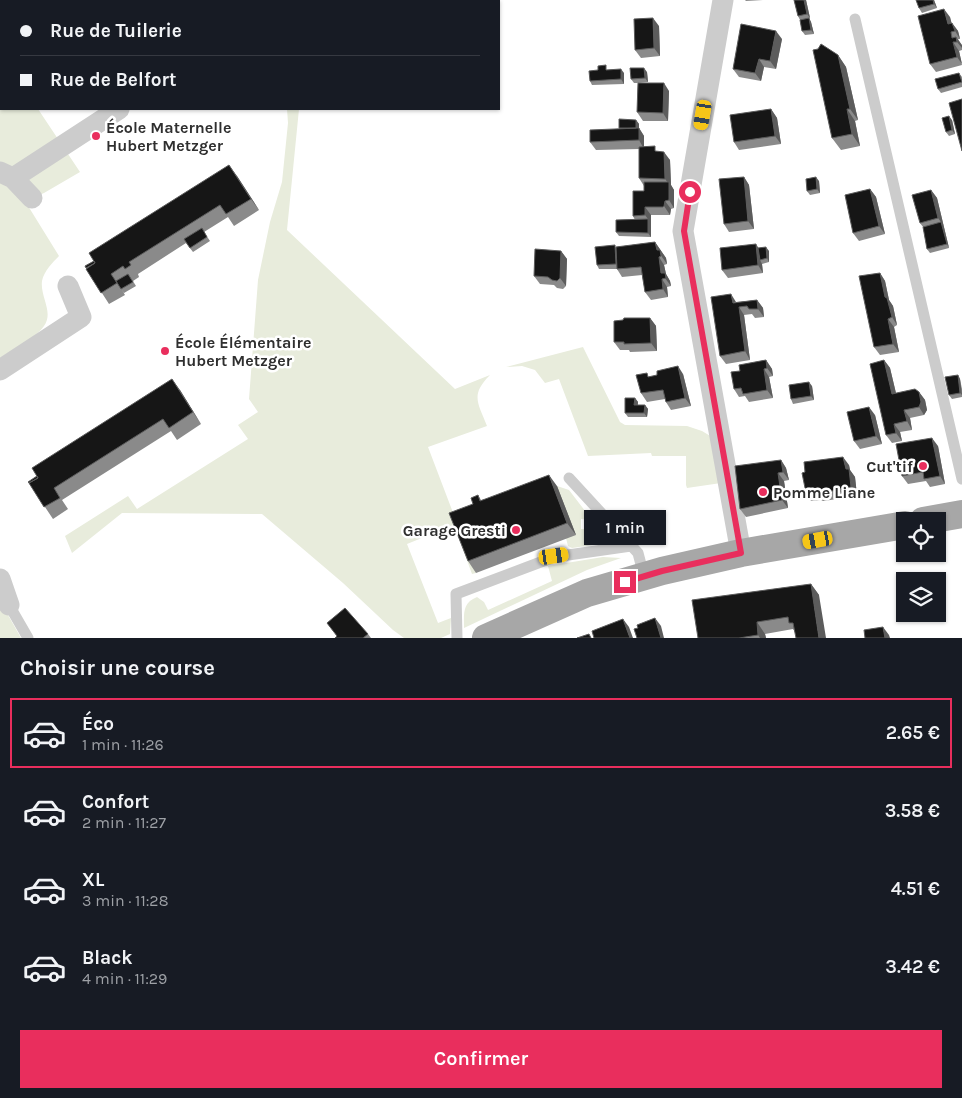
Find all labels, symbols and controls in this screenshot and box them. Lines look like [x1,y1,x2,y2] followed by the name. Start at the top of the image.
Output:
[50,20,182,42] text: Rue de Tuilerie
[50,69,176,91] text: Rue de Belfort
[693,99,712,131] car
[106,118,231,155] place label: École Maternelle Hubert Metzger
[90,130,102,142] marker: École Maternelle Hubert Metzger
[679,181,701,203] route start
[175,333,311,370] place label: École Élémentaire Hubert Metzger
[159,345,171,357] marker: École Élémentaire Hubert Metzger
[866,457,913,476] place label: Cut'tif
[917,460,929,472] marker: Cut'tif
[773,483,875,502] place label: Pomme Liane
[757,486,769,498] marker: Pomme Liane
[584,510,666,544] callout: 1 min
[896,512,946,622] map controls
[896,512,946,562] button: locate
[605,518,645,537] text: 1 min
[403,521,506,540] place label: Garage Gresti
[510,524,522,536] marker: Garage Gresti
[801,530,834,550] car
[538,546,569,566] car
[614,571,636,593] route end
[896,572,946,622] button: layers
[20,655,215,681] text: Choisir une course
[22,711,67,756] icon: car
[82,713,114,735] text: Éco
[886,722,940,744] text: 2.65 €
[82,735,164,754] text: 1 min · 11:26
[22,789,67,834] icon: car
[82,791,149,813] text: Confort
[885,800,940,822] text: 3.58 €
[82,813,166,832] text: 2 min · 11:27
[22,867,67,912] icon: car
[82,869,104,891] text: XL
[891,878,940,900] text: 4.51 €
[82,891,168,910] text: 3 min · 11:28
[22,945,67,990] icon: car
[82,947,133,969] text: Black
[885,956,940,978] text: 3.42 €
[82,969,167,988] text: 4 min · 11:29
[20,1030,942,1088] button: Confirmer

